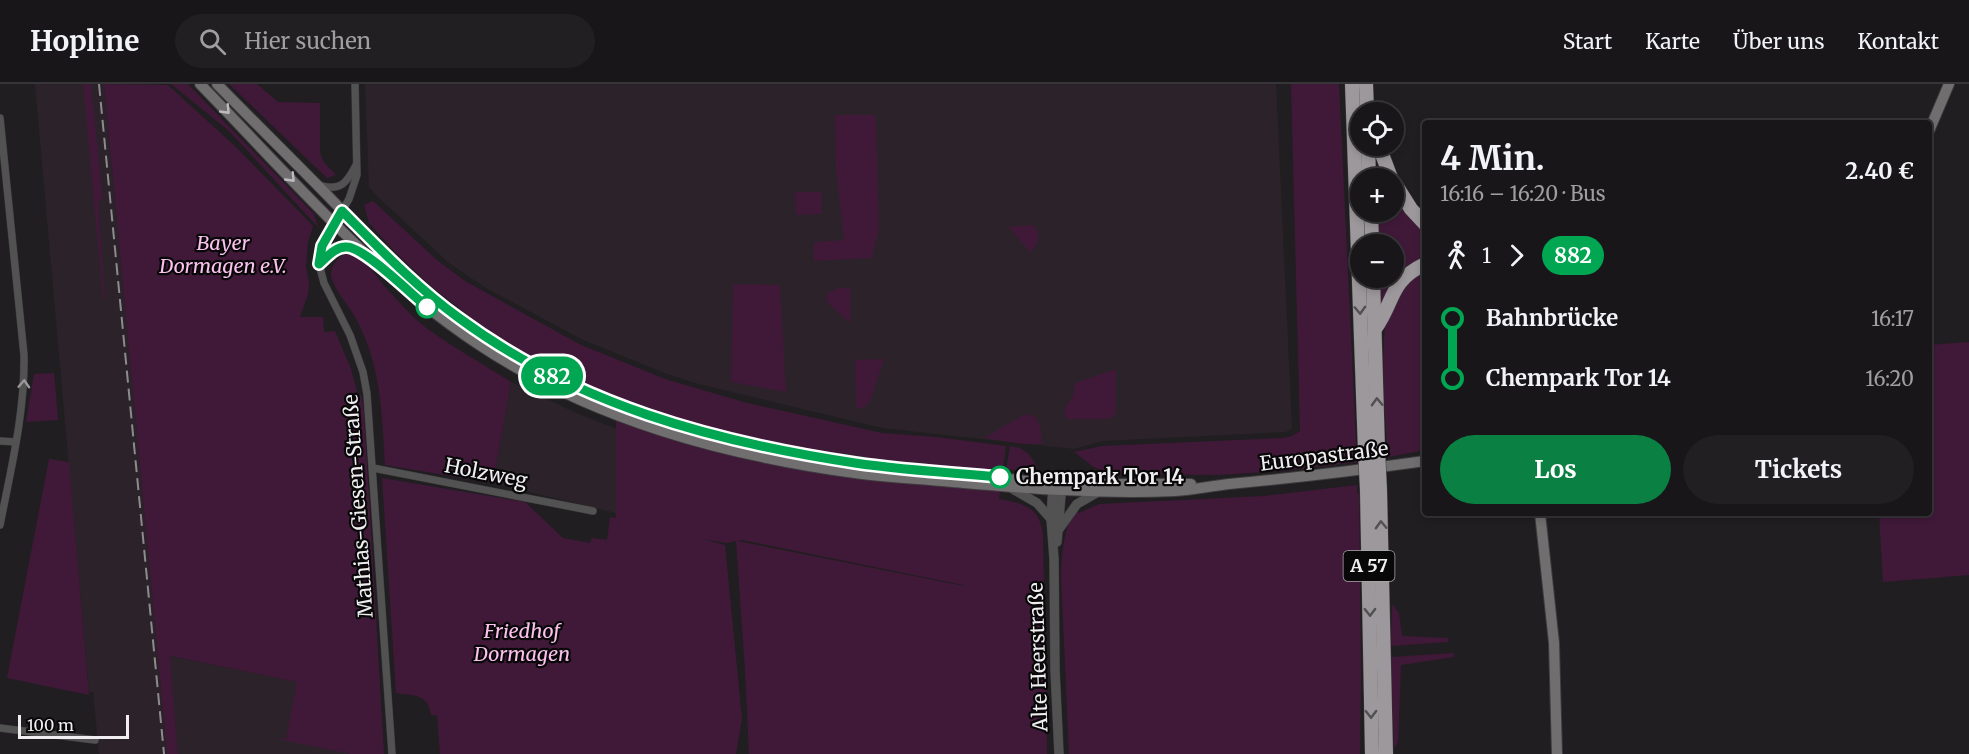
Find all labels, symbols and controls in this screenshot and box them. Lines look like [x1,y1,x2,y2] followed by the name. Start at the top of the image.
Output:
[175,14,595,68] search box
[30,23,139,59] text: Hopline
[196,25,229,58] icon: search
[244,27,371,55] text: Hier suchen
[1563,28,1612,55] text: Start
[1645,28,1700,55] text: Karte
[1733,28,1824,55] text: Über uns
[1857,28,1939,55] text: Kontakt
[218,102,229,113] one-way arrow
[1350,102,1404,288] map controls
[1350,102,1404,156] button: locate
[1440,138,1545,179] text: 4 Min.
[1845,157,1914,185] text: 2.40 €
[1350,168,1404,222] button: +
[284,170,295,181] one-way arrow
[1440,181,1606,206] text: 16:16 – 16:20 · Bus
[158,230,287,278] park label: Bayer Dormagen e.V.
[1350,234,1404,288] button: −
[1440,239,1473,272] icon: walk
[1500,239,1533,272] icon: forward
[1554,242,1592,269] text: 882
[1482,243,1491,268] text: 1
[416,296,438,318] unlabelled marker
[1486,304,1618,332] text: Bahnbrücke
[1354,306,1366,315] one-way arrow
[1871,306,1914,331] text: 16:17
[518,356,586,396] line badge: 882
[533,363,571,390] text: 882
[1486,364,1671,392] text: Chempark Tor 14
[1865,366,1914,391] text: 16:20
[17,380,30,389] one-way arrow
[337,393,378,619] street label: Mathias-Giesen-Straße
[1370,398,1383,407] one-way arrow
[1258,435,1390,476] street label: Europastraße
[1440,435,1671,504] button: Los
[1683,435,1914,504] button: Tickets
[442,452,530,493] street label: Holzweg
[1016,464,1184,489] place label: Chempark Tor 14
[989,466,1011,488] marker: Chempark Tor 14
[1375,521,1387,530] one-way arrow
[1344,551,1394,581] road number: A 57
[1022,582,1053,733] street label: Alte Heerstraße
[1364,607,1376,616] one-way arrow
[473,618,570,666] park label: Friedhof Dormagen
[1365,709,1377,718] one-way arrow
[18,712,129,740] scale bar
[27,715,74,735] text: 100 m

